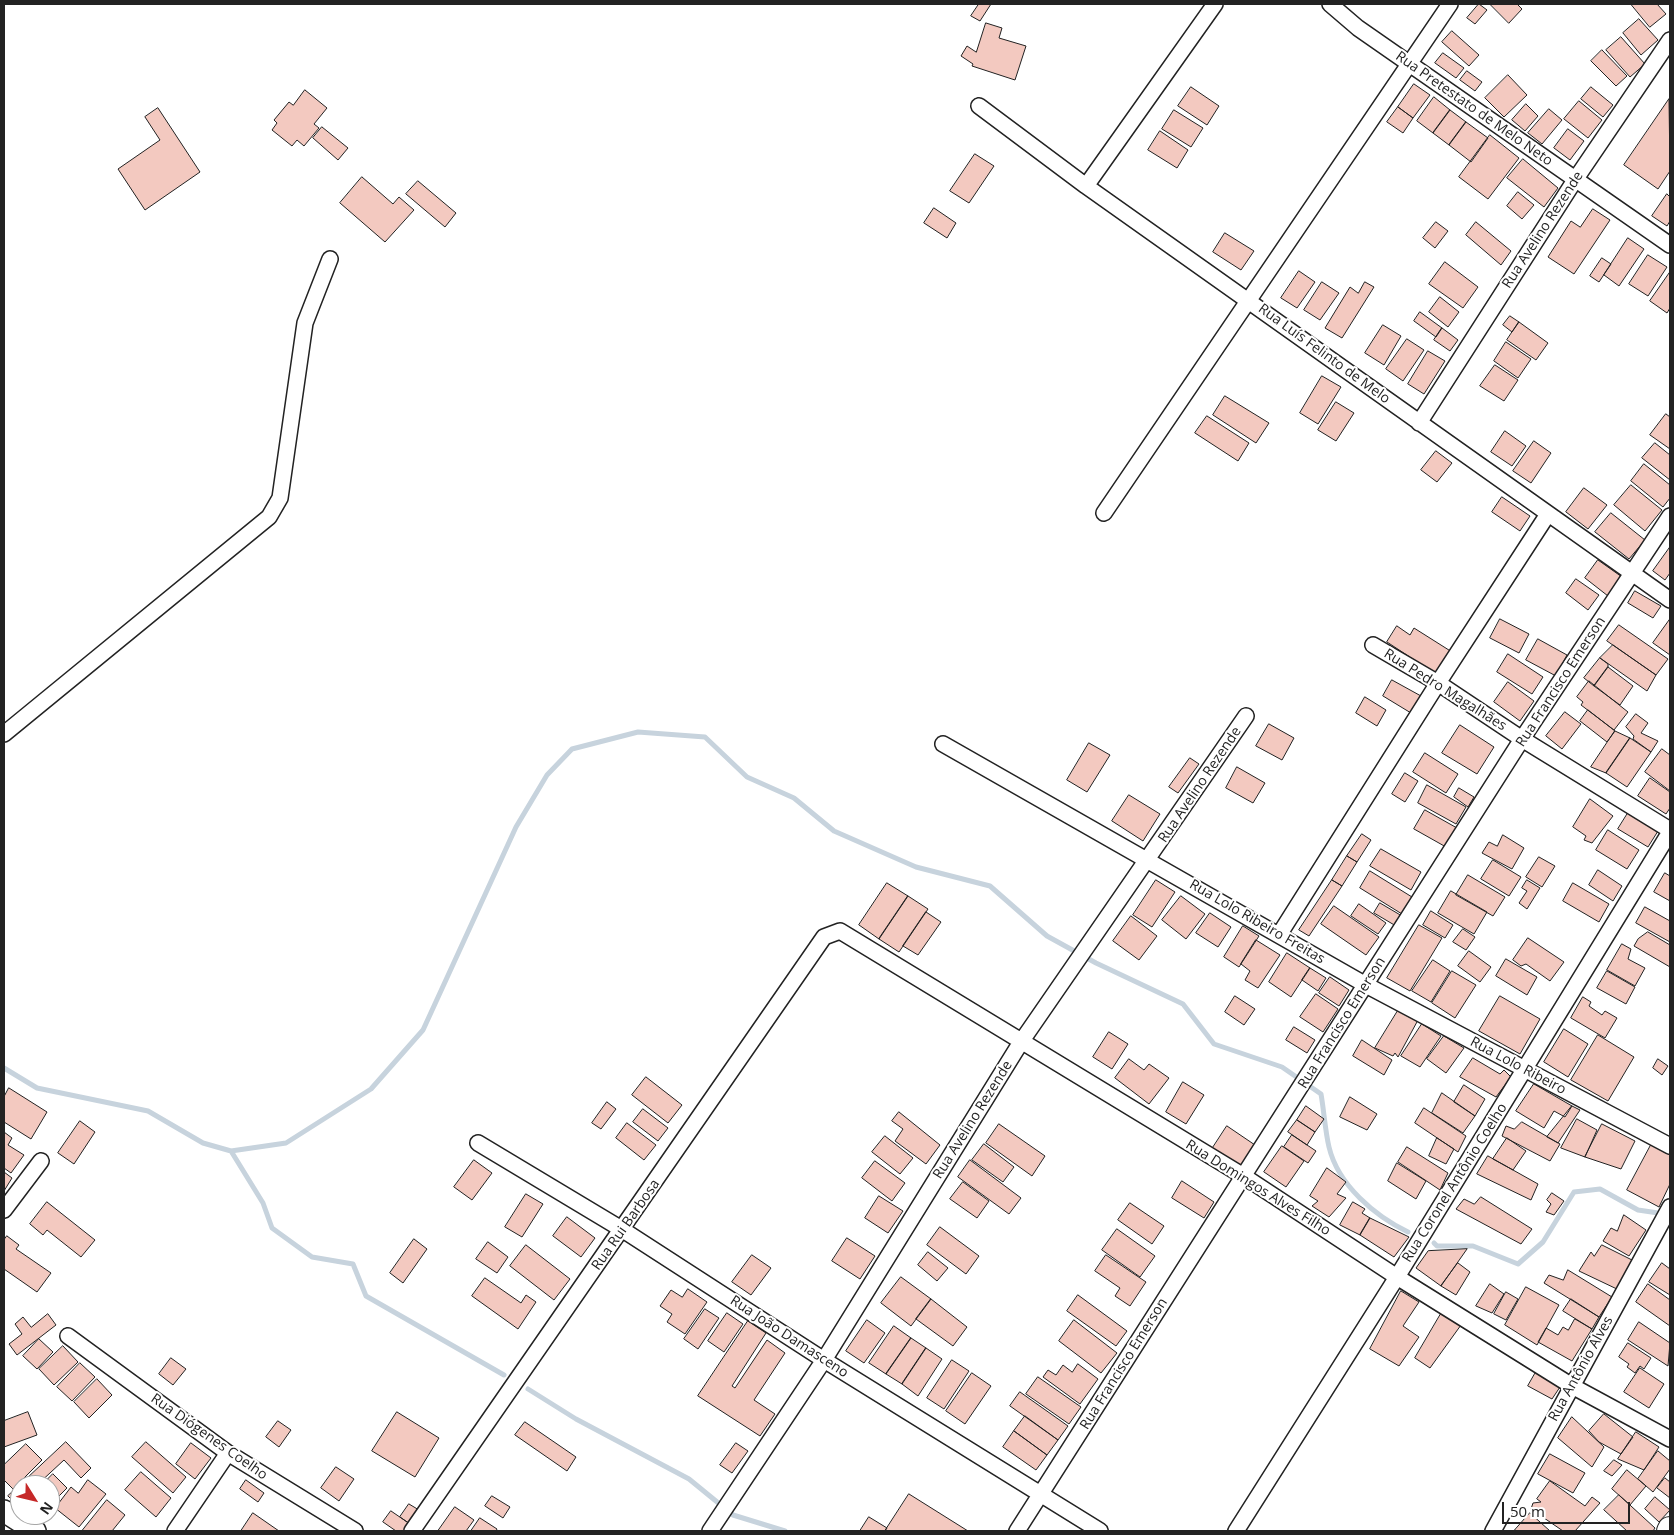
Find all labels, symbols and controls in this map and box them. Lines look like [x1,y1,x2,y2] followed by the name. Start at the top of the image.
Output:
[1392,48,1556,170] street label: Rua Pretestato de Melo Neto
[1499,168,1587,292] street label: Rua Avelino Rezende
[1255,301,1393,407] street label: Rua Luís Felinto de Melo
[1513,614,1609,750] street label: Rua Francisco Emerson
[1381,645,1509,735] street label: Rua Pedro Magalhães
[1155,724,1245,846] street label: Rua Avelino Rezende
[1186,876,1328,968] street label: Rua Lolo Ribeiro Freitas
[1295,954,1389,1092] street label: Rua Francisco Emerson
[1467,1034,1569,1098] street label: Rua Lolo Ribeiro
[930,1058,1016,1182] street label: Rua Avelino Rezende
[1399,1100,1511,1266] street label: Rua Coronel Antônio Coelho
[1183,1136,1333,1240] street label: Rua Domingos Alves Filho
[588,1176,664,1274] street label: Rua Rui Barbosa
[727,1292,851,1382] street label: Rua João Damasceno
[1077,1295,1171,1433] street label: Rua Francisco Emerson
[1545,1314,1617,1424] street label: Rua Antônio Alves
[147,1390,271,1484] street label: Rua Diógenes Coelho
[10,1475,60,1525] north arrow
[1504,1492,1632,1524] scale bar
[36,1498,58,1519] text: N
[1510,1501,1545,1521] text: 50 m

